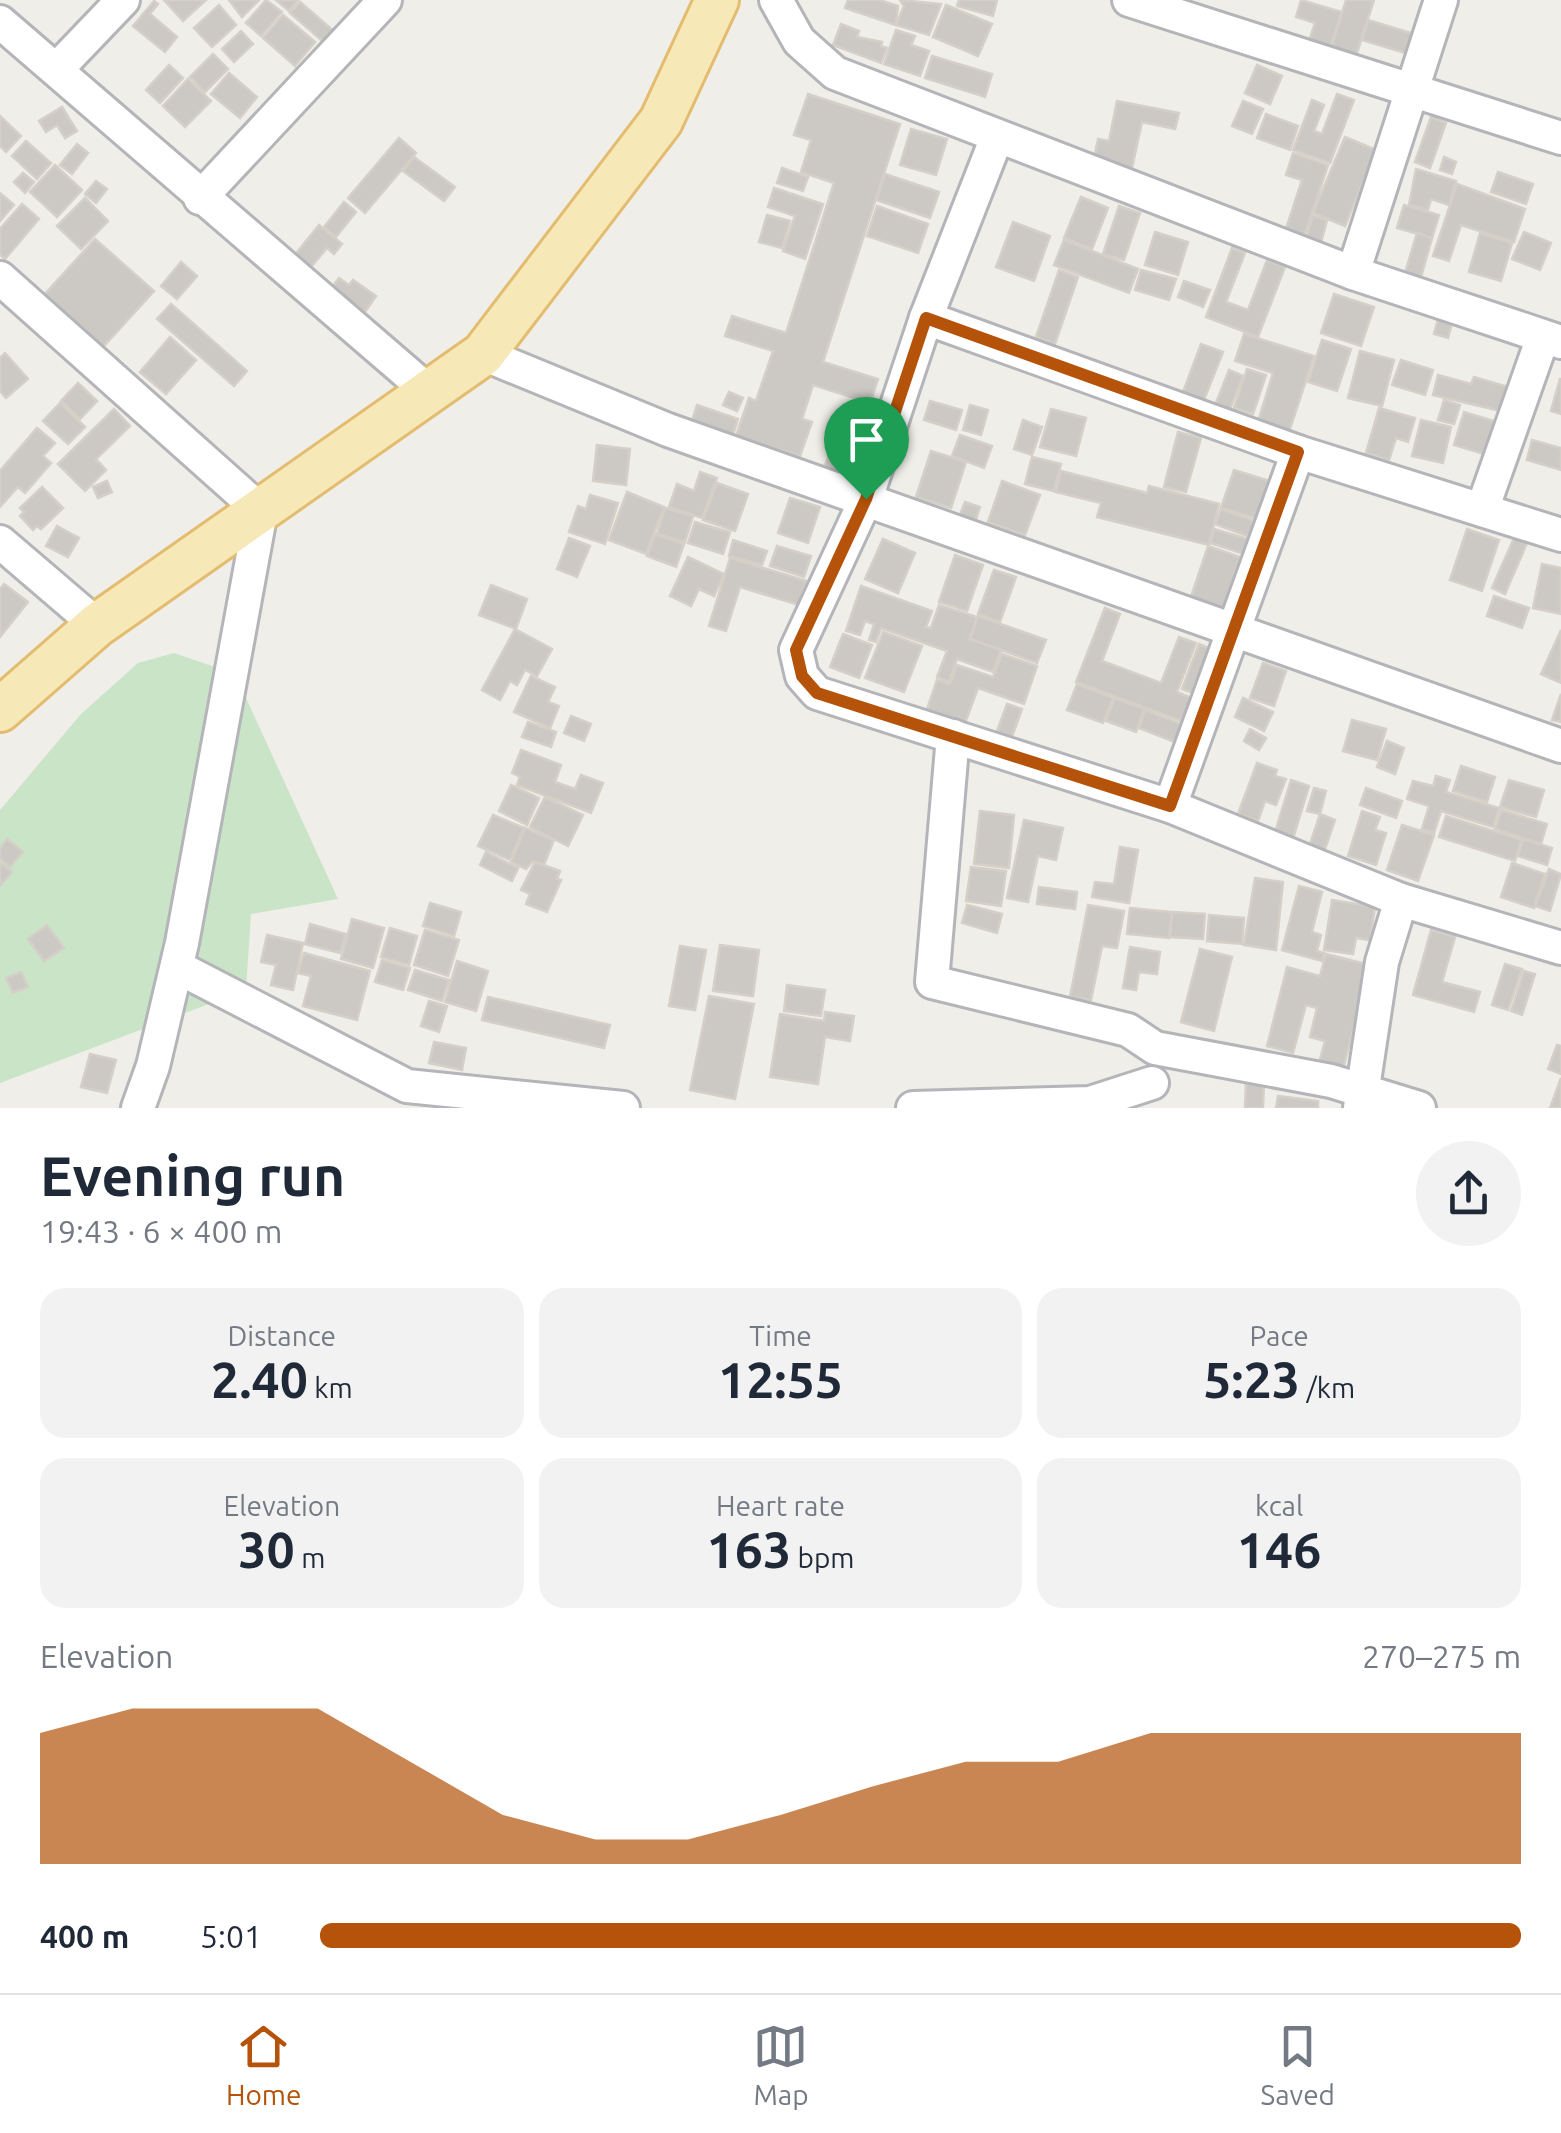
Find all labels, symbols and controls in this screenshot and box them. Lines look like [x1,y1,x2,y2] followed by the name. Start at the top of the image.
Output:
[824,397,909,500] pin
[839,412,894,467] icon: arrive
[1416,1141,1521,1246] button: share
[40,1145,345,1206] text: Evening run
[40,1213,282,1249] text: 19:43 · 6 × 400 m
[228,1320,336,1351] text: Distance
[749,1320,812,1351] text: Time
[1250,1320,1309,1351] text: Pace
[211,1351,308,1407] text: 2.40
[718,1351,843,1407] text: 12:55
[1203,1351,1300,1407] text: 5:23
[308,1372,353,1403] text: km
[1300,1372,1355,1403] text: /km
[223,1490,340,1521] text: Elevation
[716,1490,845,1521] text: Heart rate
[1255,1490,1303,1521] text: kcal
[238,1521,295,1577] text: 30
[707,1521,791,1577] text: 163
[1237,1521,1321,1577] text: 146
[295,1542,325,1573] text: m
[791,1542,854,1573] text: bpm
[40,1638,173,1674] text: Elevation
[1362,1638,1521,1674] text: 270–275 m
[40,1918,129,1954] text: 400 m
[200,1918,262,1954] text: 5:01
[226,2019,302,2110] tab: Home
[753,2019,809,2110] tab: Map
[1260,2019,1335,2110] tab: Saved

